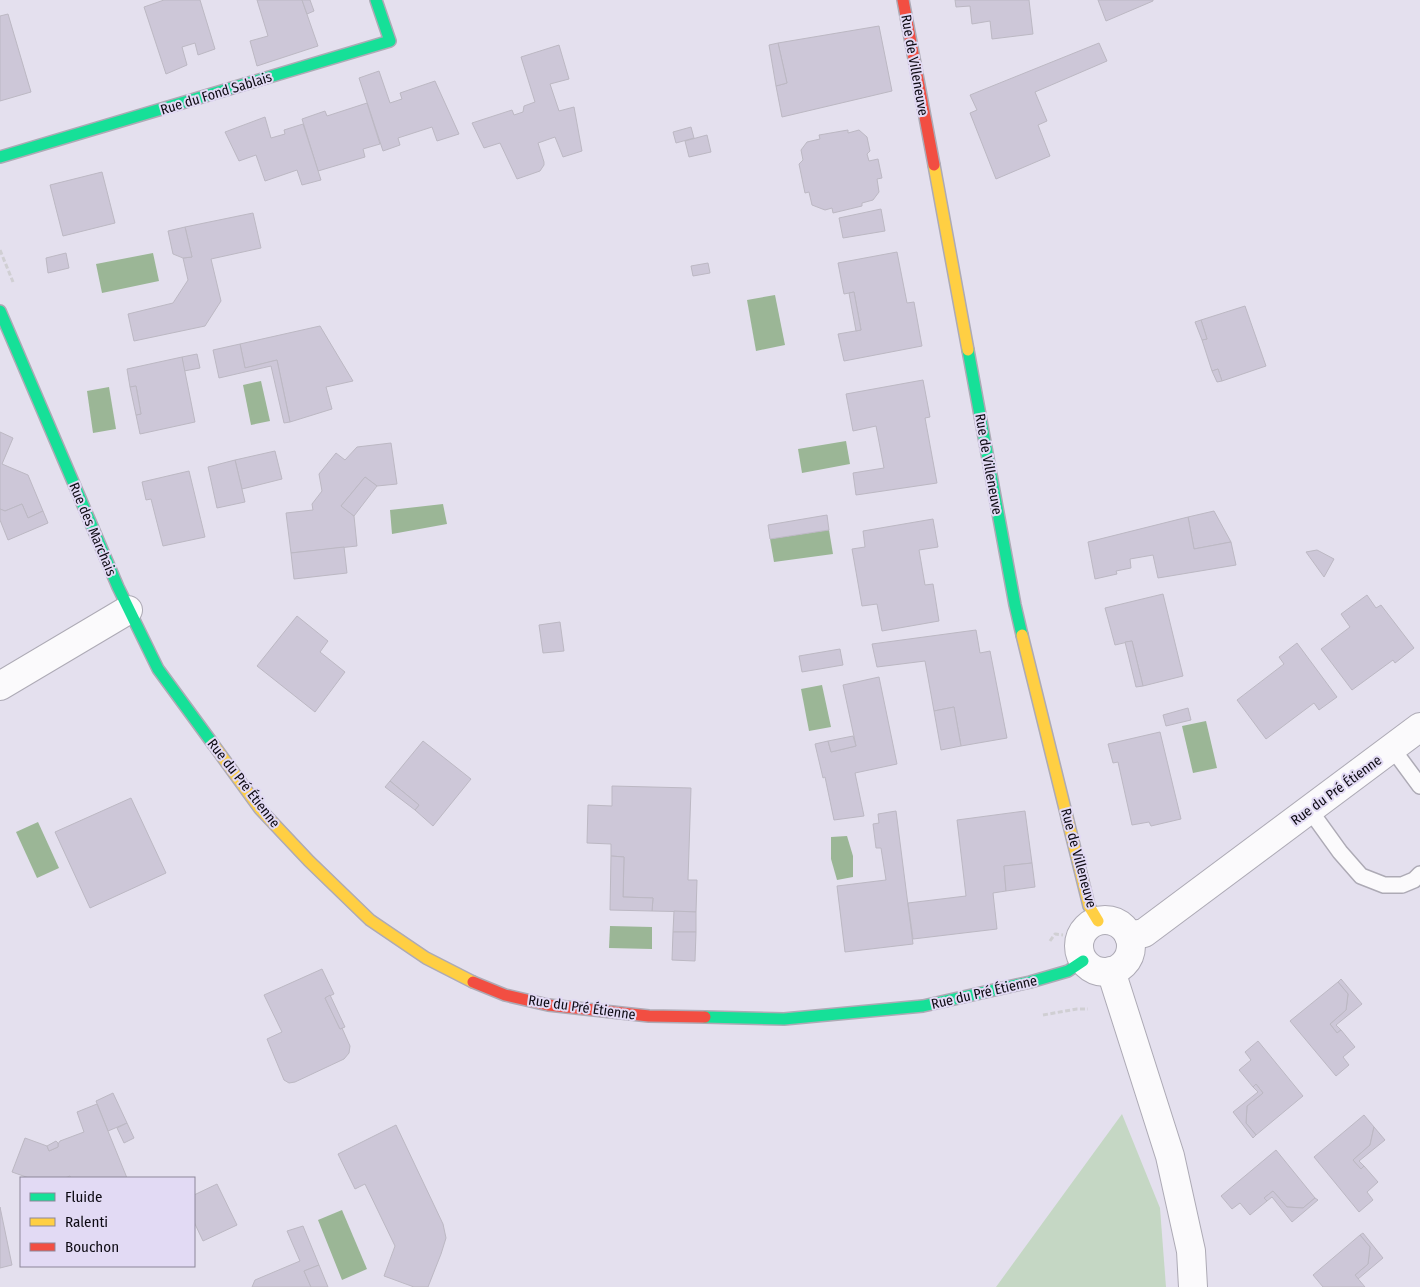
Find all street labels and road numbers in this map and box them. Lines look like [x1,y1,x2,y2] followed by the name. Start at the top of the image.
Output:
[897,13,932,117] street label: Rue de Villeneuve
[158,68,274,119] street label: Rue du Fond Sablais
[971,412,1006,516] street label: Rue de Villeneuve
[65,480,120,579] street label: Rue des Marchais
[204,735,284,831] street label: Rue du Pré Étienne
[1287,751,1385,829] street label: Rue du Pré Étienne
[1057,806,1100,910] street label: Rue de Villeneuve
[929,971,1039,1013] street label: Rue du Pré Étienne
[527,991,637,1023] street label: Rue du Pré Étienne

